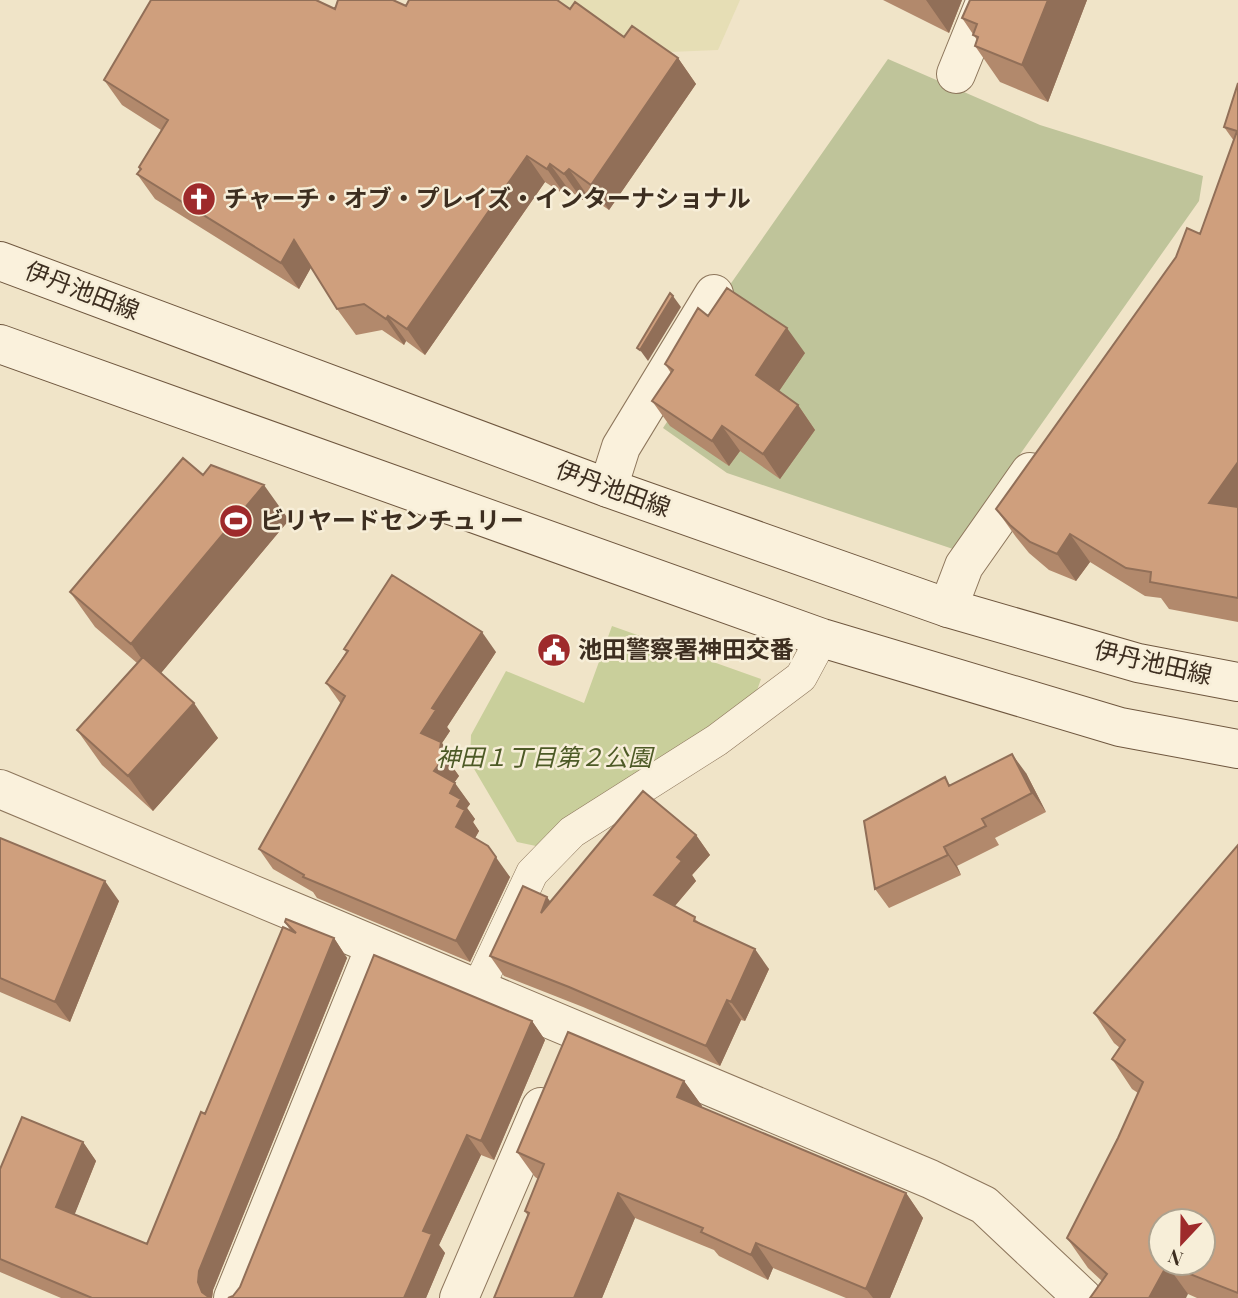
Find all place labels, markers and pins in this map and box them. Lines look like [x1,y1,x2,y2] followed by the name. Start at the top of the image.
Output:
[180,180,218,218] church icon: チャーチ・オブ・プレイズ・インターナショナル
[224,181,751,213] place label: チャーチ・オブ・プレイズ・インターナショナル
[217,502,255,540] sports icon: ビリヤードセンチュリー
[260,503,524,535] place label: ビリヤードセンチュリー
[535,631,573,669] public building icon: 池田警察署神田交番
[578,632,794,664] place label: 池田警察署神田交番

